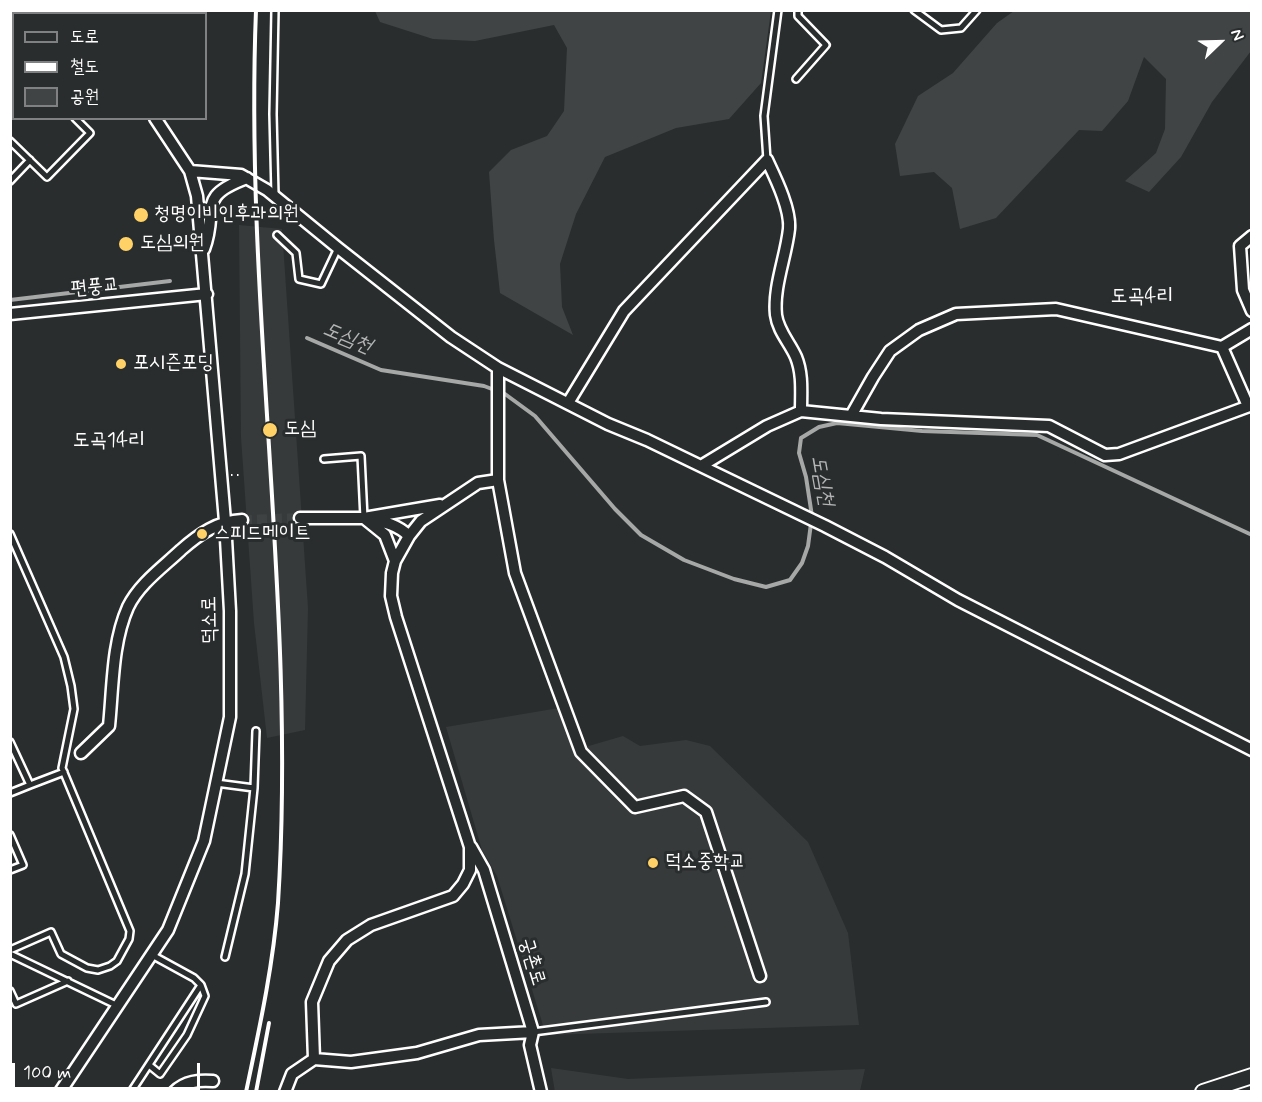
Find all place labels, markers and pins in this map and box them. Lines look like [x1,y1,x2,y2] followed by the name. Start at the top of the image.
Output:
[154,203,299,227] place label: 청명이비인후과의원
[132,206,150,224] marker: 청명이비인후과의원
[140,232,204,256] place label: 도심의원
[117,235,135,253] marker: 도심의원
[133,352,213,376] place label: 포시즌포딩
[114,357,128,371] marker: 포시즌포딩
[284,418,316,442] place label: 도심
[261,421,279,439] marker: 도심
[214,522,311,546] place label: 스피드메이트
[195,527,209,541] marker: 스피드메이트
[665,851,745,875] place label: 덕소중학교
[646,856,660,870] marker: 덕소중학교

